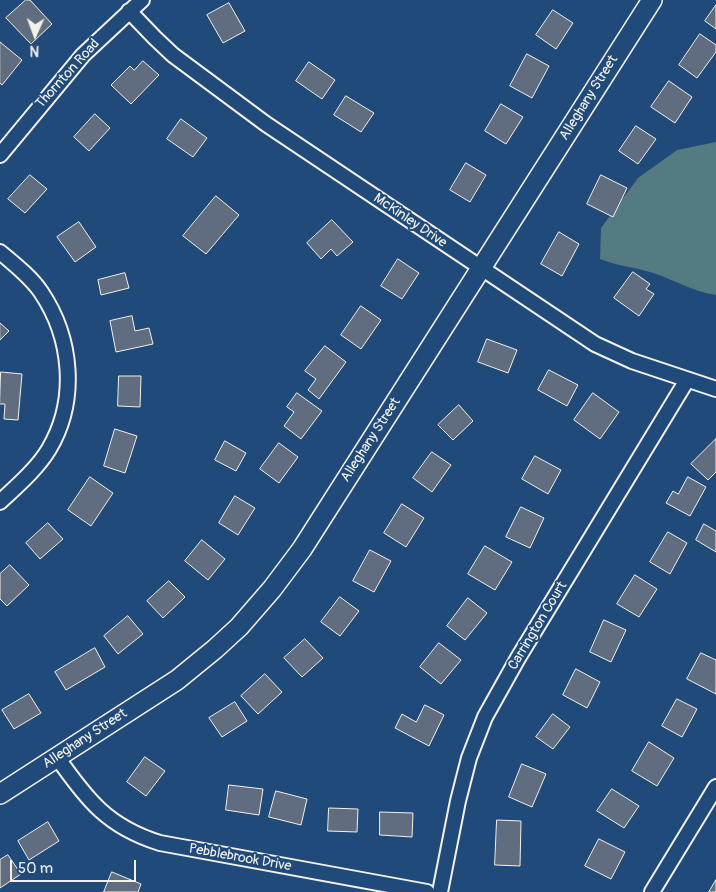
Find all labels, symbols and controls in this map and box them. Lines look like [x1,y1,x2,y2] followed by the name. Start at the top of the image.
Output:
[10,10,60,60] north arrow
[32,36,104,112] street label: Thornton Road
[29,42,39,59] text: N
[556,52,622,144] street label: Alleghany Street
[370,190,450,252] street label: McKinley Drive
[338,395,404,485] street label: Alleghany Street
[505,579,571,673] street label: Carrington Court
[40,706,130,772] street label: Alleghany Street
[187,841,293,875] street label: Pebblebrook Drive
[12,850,139,882] scale bar
[18,859,53,878] text: 50 m

